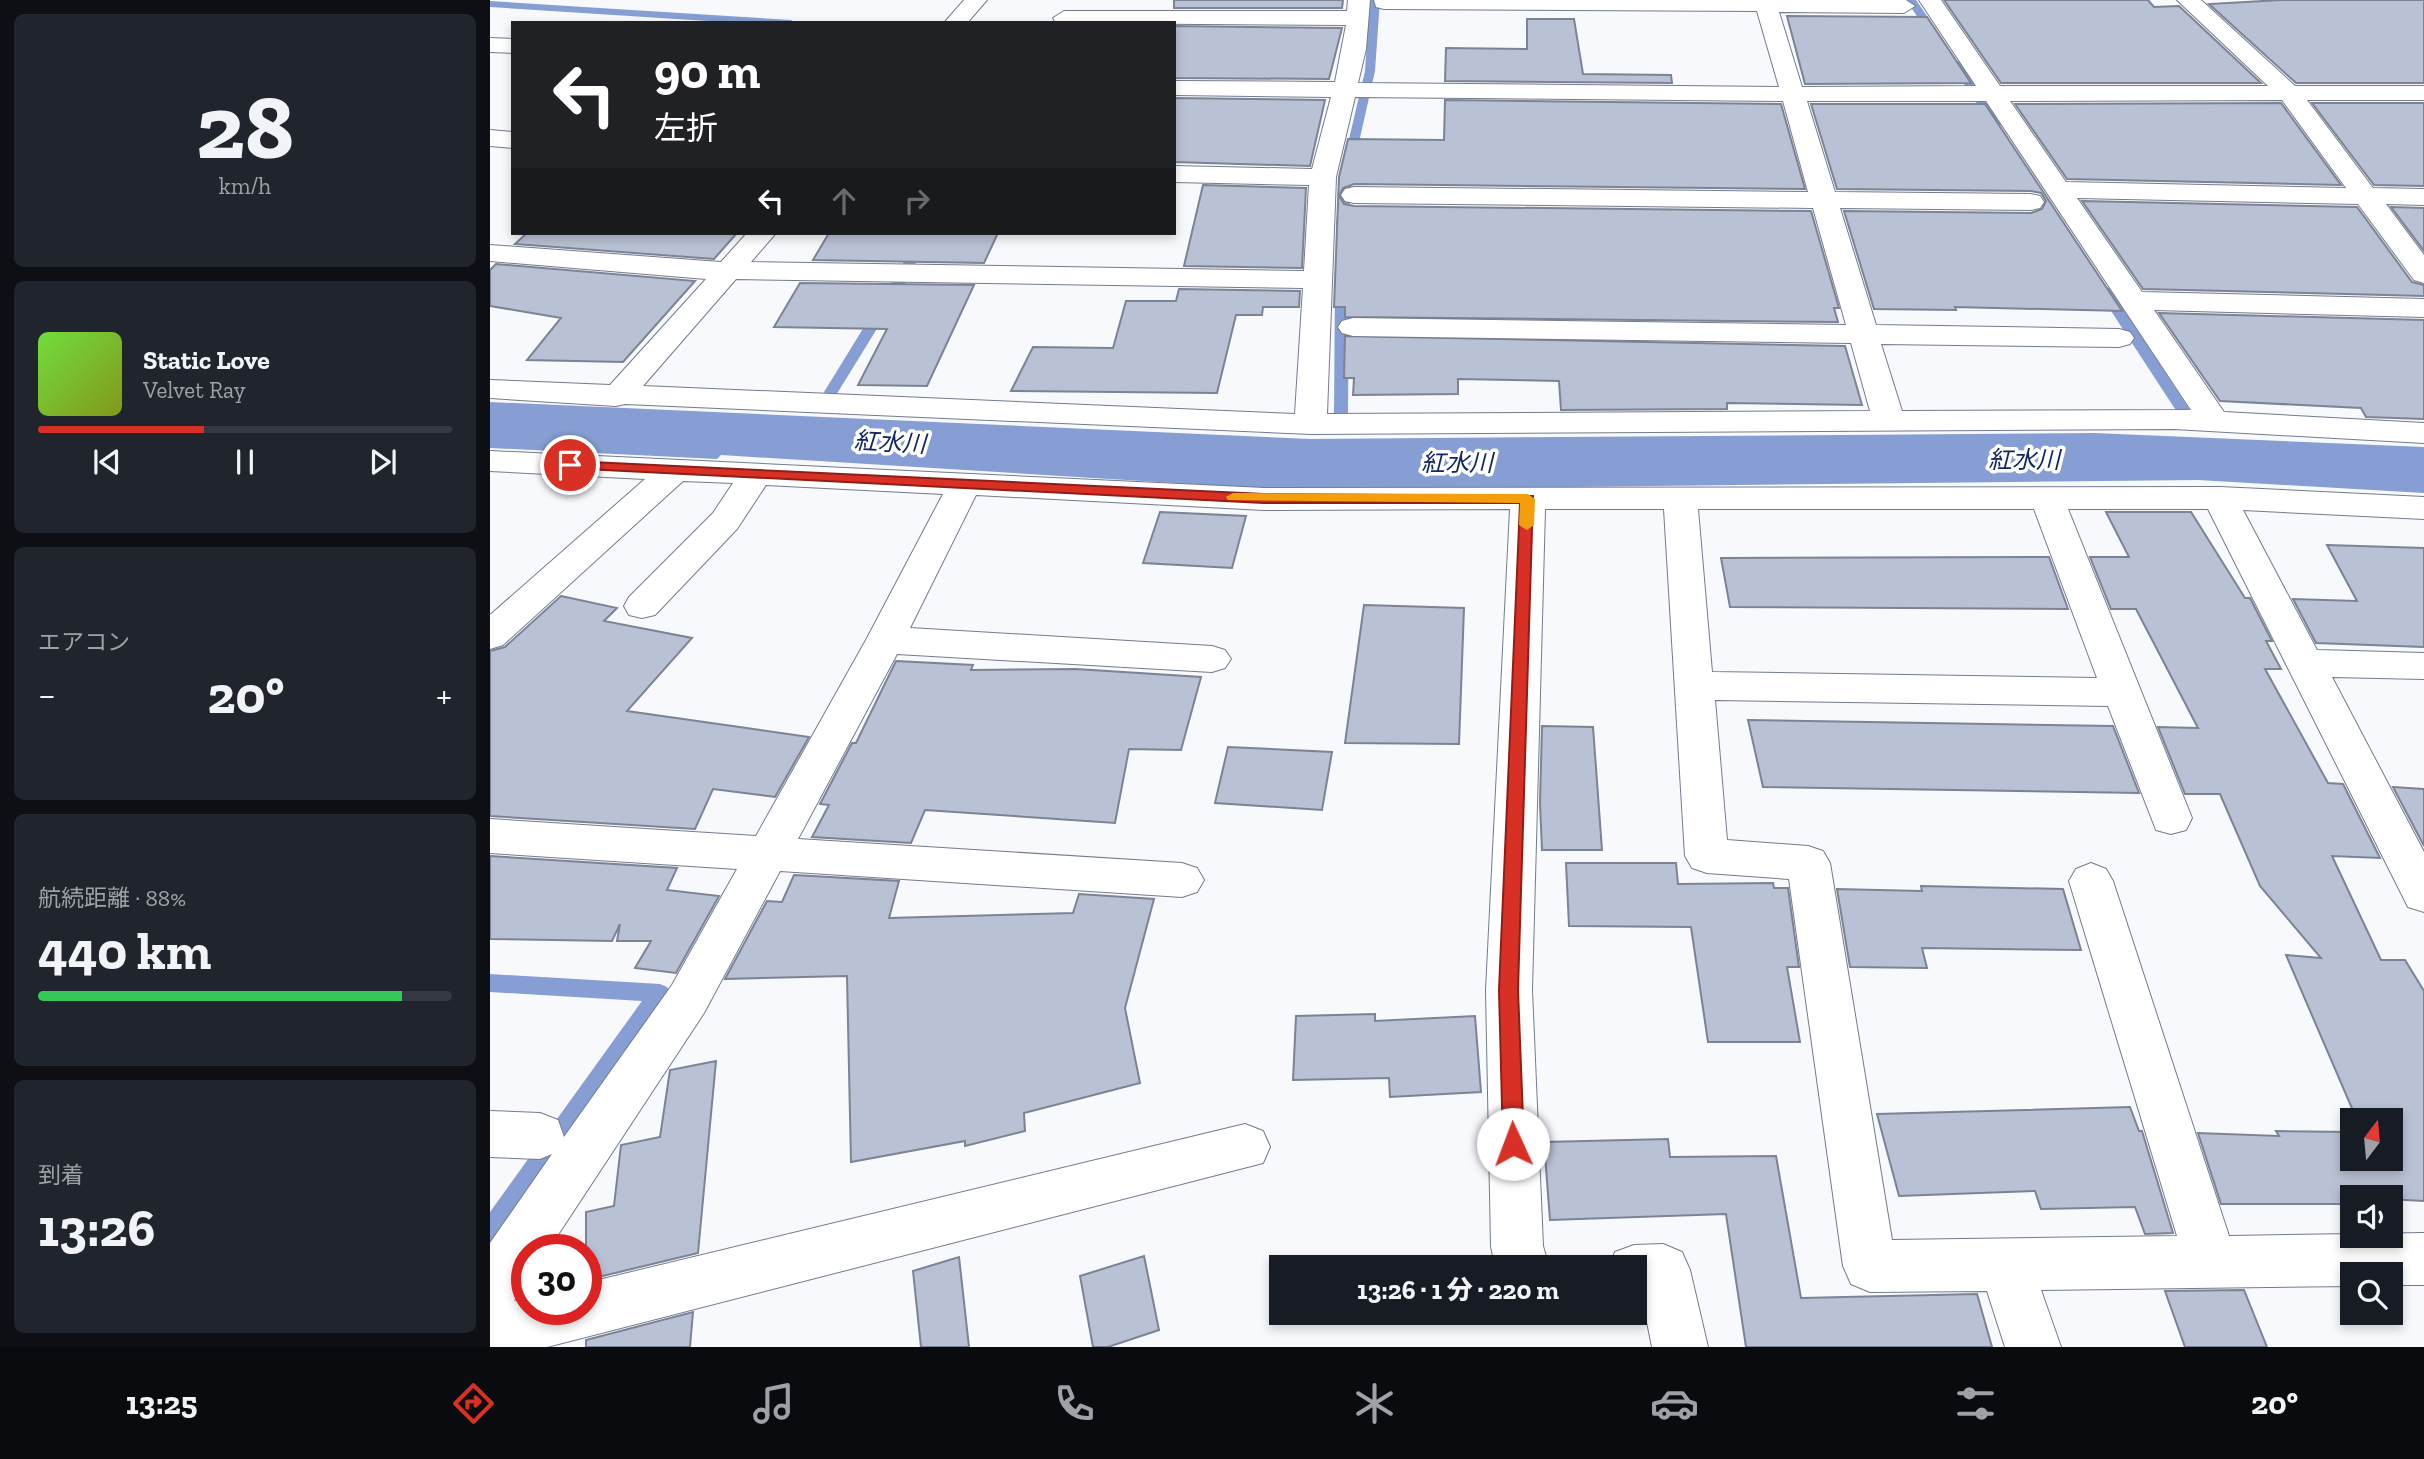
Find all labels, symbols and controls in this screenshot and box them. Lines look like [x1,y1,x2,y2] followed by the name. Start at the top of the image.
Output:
[654,42,761,101] text: 90 m
[539,49,630,140] icon: left
[196,72,294,181] text: 28
[654,109,718,147] text: 左折
[219,172,271,200] text: km/h
[752,182,790,220] icon: left
[825,182,863,220] icon: ahead
[898,182,936,220] icon: right
[143,344,270,376] text: Static Love
[143,376,245,404] text: Velvet Ray
[853,426,930,459] water label: 紅水川
[540,435,600,495] pin
[88,443,126,481] icon: previous
[226,443,264,481] icon: pause
[364,443,402,481] icon: next
[1988,445,2063,474] water label: 紅水川
[551,446,589,484] icon: arrive
[1421,448,1496,477] water label: 紅水川
[38,628,130,656] text: エアコン
[208,664,284,726] text: 20°
[38,672,56,718] text: −
[436,672,452,718] text: +
[38,884,186,912] text: 航続距離 · 88%
[38,920,211,982] text: 440 km
[1476,1107,1550,1181] position arrow
[2340,1108,2403,1171] north arrow
[2340,1108,2403,1325] map controls
[38,1161,84,1189] text: 到着
[2340,1185,2403,1248] button: sound
[38,1197,155,1259] text: 13:26
[511,1234,602,1325] speed limit sign: 30
[2340,1262,2403,1325] button: search
[1357,1274,1559,1306] text: 13:26 · 1 分 · 220 m
[449,1379,498,1428] icon: directions
[749,1379,798,1428] icon: music
[1050,1379,1099,1428] icon: phone
[1350,1379,1399,1428] icon: climate
[1650,1379,1699,1428] icon: car
[1951,1379,2000,1428] icon: filters
[126,1384,197,1422] text: 13:25
[2251,1384,2298,1422] text: 20°

